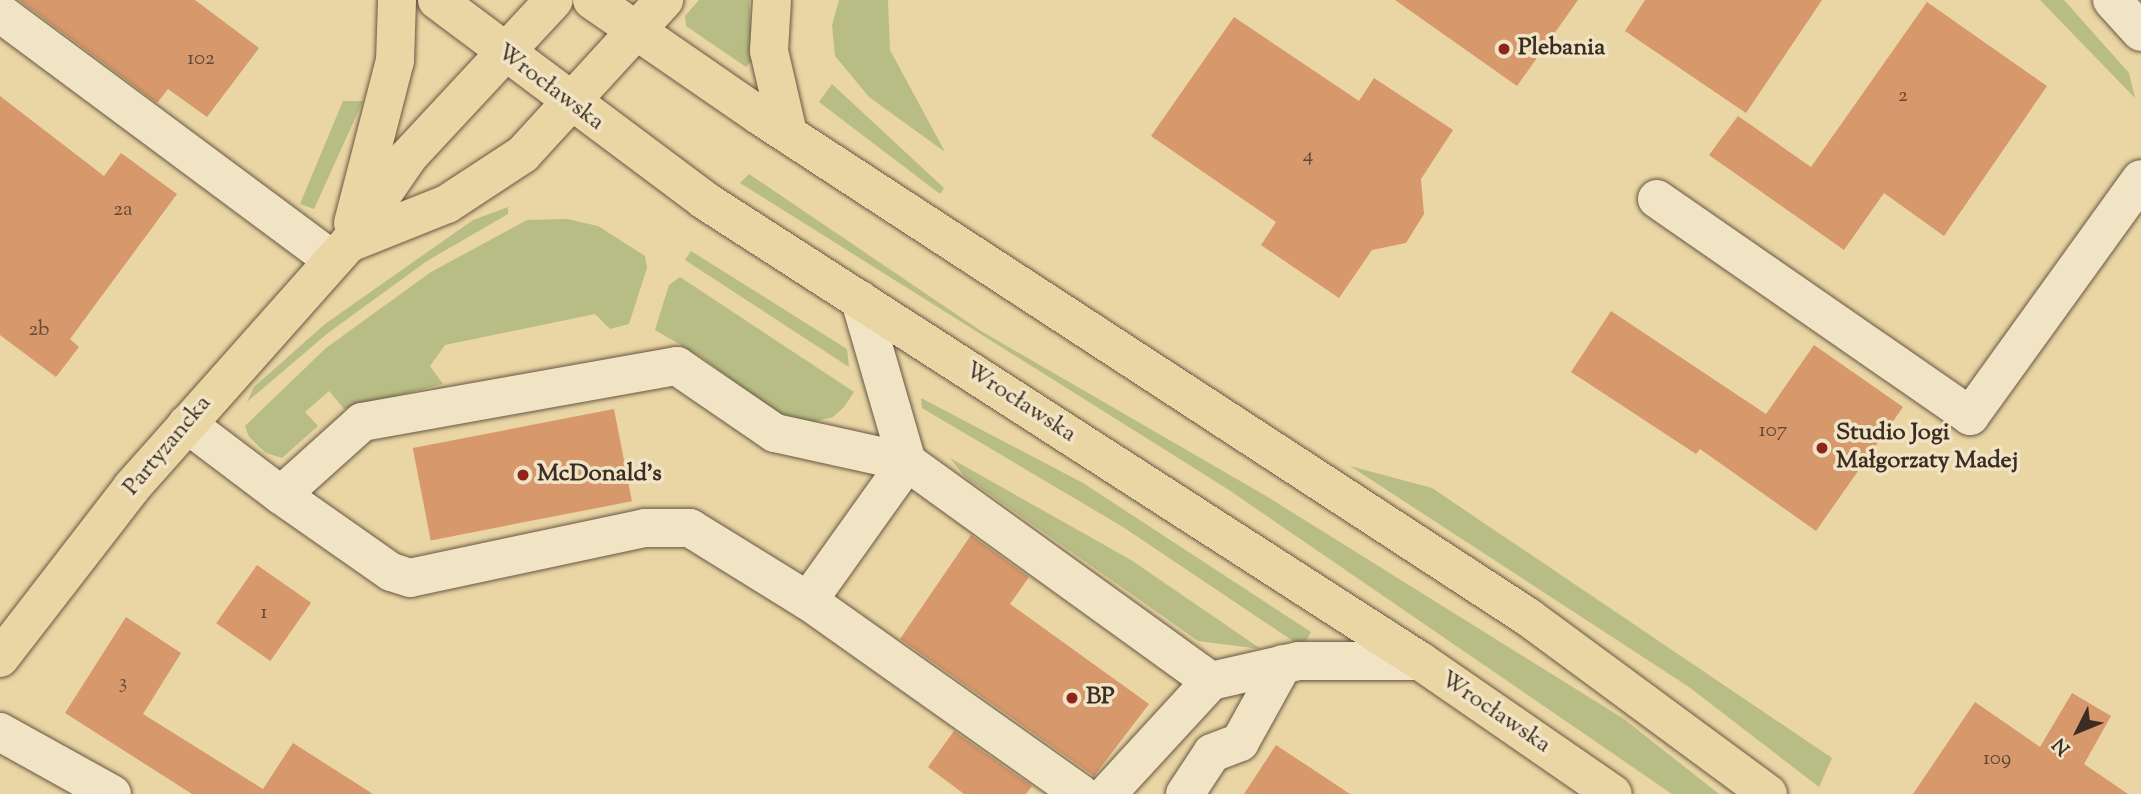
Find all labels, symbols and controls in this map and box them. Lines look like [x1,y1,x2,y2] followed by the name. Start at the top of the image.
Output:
[1518,35,1605,63] place label: Plebania
[491,38,609,138] street label: Wrocławska
[1496,41,1512,57] marker: Plebania
[187,46,215,72] house number: 102
[1898,83,1908,109] house number: 2
[1303,143,1313,169] house number: 4
[113,197,133,223] house number: 2a
[28,317,50,343] house number: 2b
[959,356,1081,450] street label: Wrocławska
[118,390,218,502] street label: Partyzancka
[1759,418,1787,444] house number: 107
[1836,420,2018,476] place label: Studio Jogi Małgorzaty Madej
[1814,440,1830,456] marker: Studio Jogi Małgorzaty Madej
[537,461,662,489] place label: McDonald's
[515,467,531,483] marker: McDonald's
[260,600,268,626] house number: 1
[1434,666,1556,760] street label: Wrocławska
[119,670,127,696] house number: 3
[1086,684,1115,712] place label: BP
[1064,690,1080,706] marker: BP
[2043,696,2113,766] north arrow
[2047,731,2077,760] text: N
[1983,746,2011,772] house number: 109

